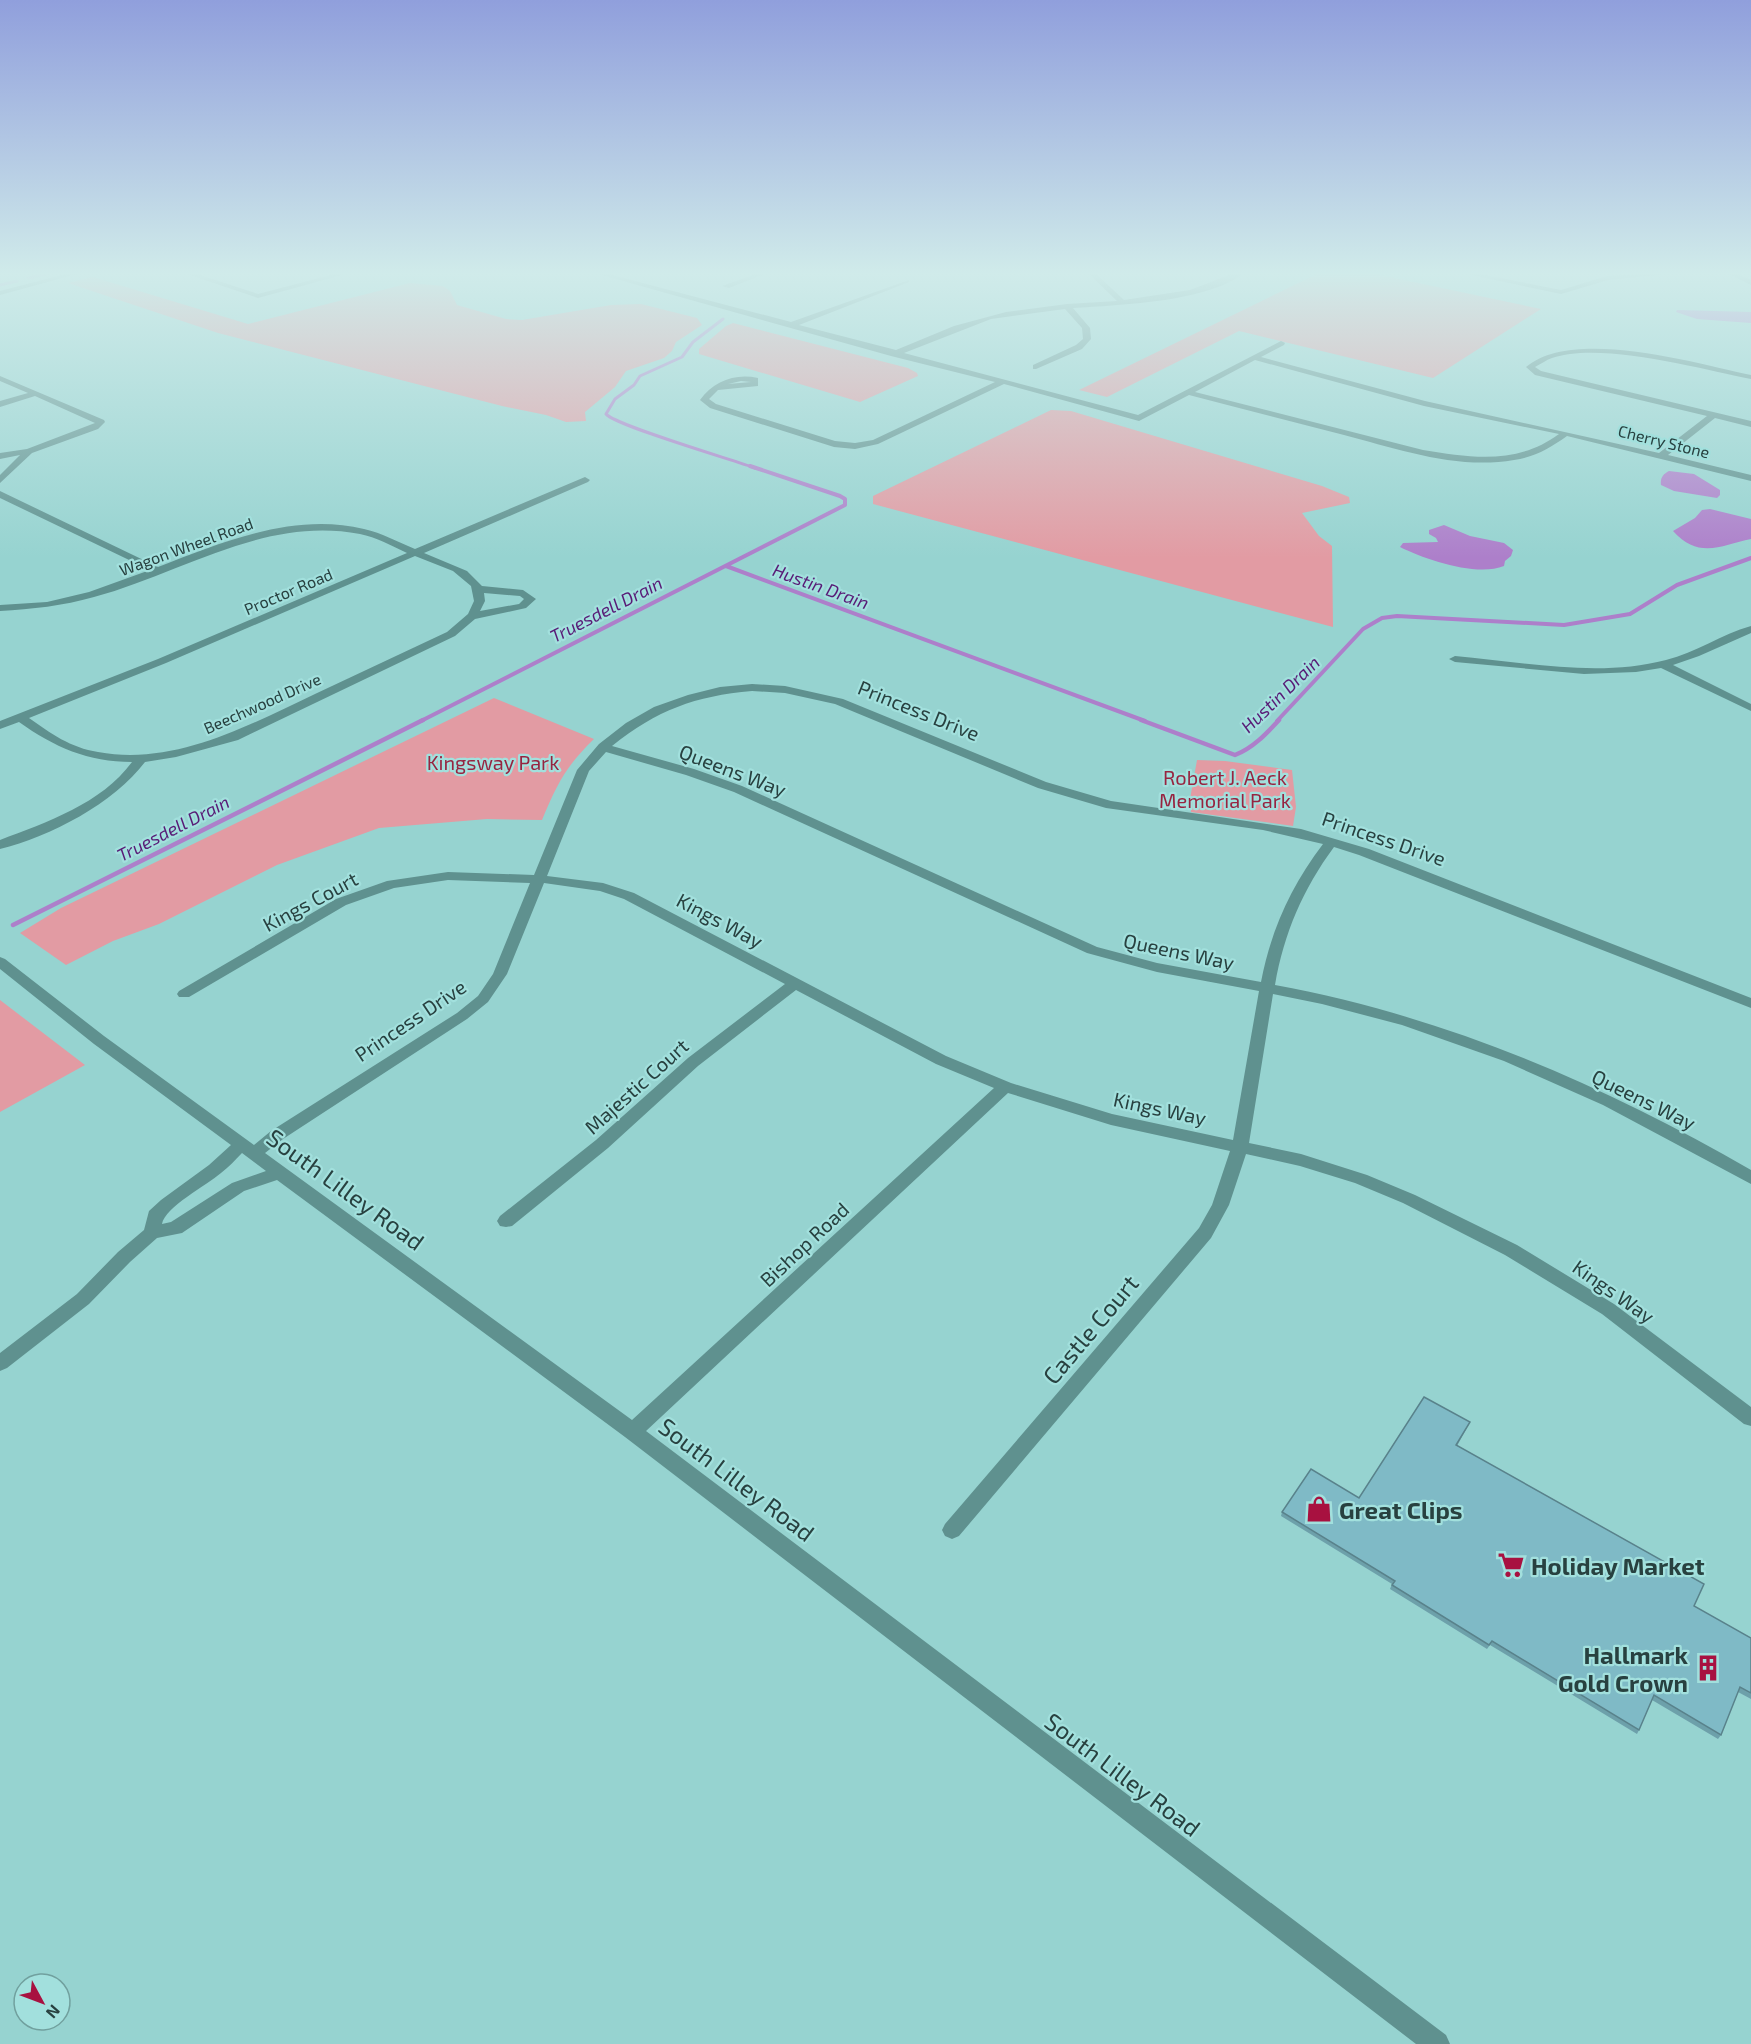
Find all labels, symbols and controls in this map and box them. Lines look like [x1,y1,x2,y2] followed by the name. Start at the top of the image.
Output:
[1616,420,1712,462] street label: Cherry Stone
[117,513,255,579] street label: Wagon Wheel Road
[770,558,872,614] water label: Hustin Drain
[241,564,335,618] street label: Proctor Road
[546,571,666,647] water label: Truesdell Drain
[1236,651,1324,737] water label: Hustin Drain
[200,669,324,737] street label: Beechwood Drive
[855,675,983,745] street label: Princess Drive
[676,739,790,802] street label: Queens Way
[427,750,559,774] park label: Kingsway Park
[1159,765,1291,812] park label: Robert J. Aeck Memorial Park
[113,790,233,866] water label: Truesdell Drain
[1319,806,1449,870] street label: Princess Drive
[258,866,362,936] street label: Kings Court
[673,887,768,953] street label: Kings Way
[1121,928,1237,975] street label: Queens Way
[350,974,470,1066] street label: Princess Drive
[579,1033,693,1139] street label: Majestic Court
[1588,1064,1700,1135] street label: Queens Way
[1111,1086,1209,1130] street label: Kings Way
[262,1122,430,1256] street label: South Lilley Road
[755,1197,853,1291] street label: Bishop Road
[1569,1254,1660,1328] street label: Kings Way
[1036,1269,1144,1389] street label: Castle Court
[653,1411,821,1547] street label: South Lilley Road
[1304,1494,1334,1524] shop icon: Great Clips
[1339,1495,1463,1524] place label: Great Clips
[1496,1550,1526,1580] supermarket icon: Holiday Market
[1531,1551,1705,1580] place label: Holiday Market
[1558,1640,1689,1697] place label: Hallmark Gold Crown
[1693,1653,1723,1683] building icon: Hallmark Gold Crown
[1039,1706,1207,1842] street label: South Lilley Road
[12,1972,72,2032] north arrow
[43,2002,65,2023] text: N

